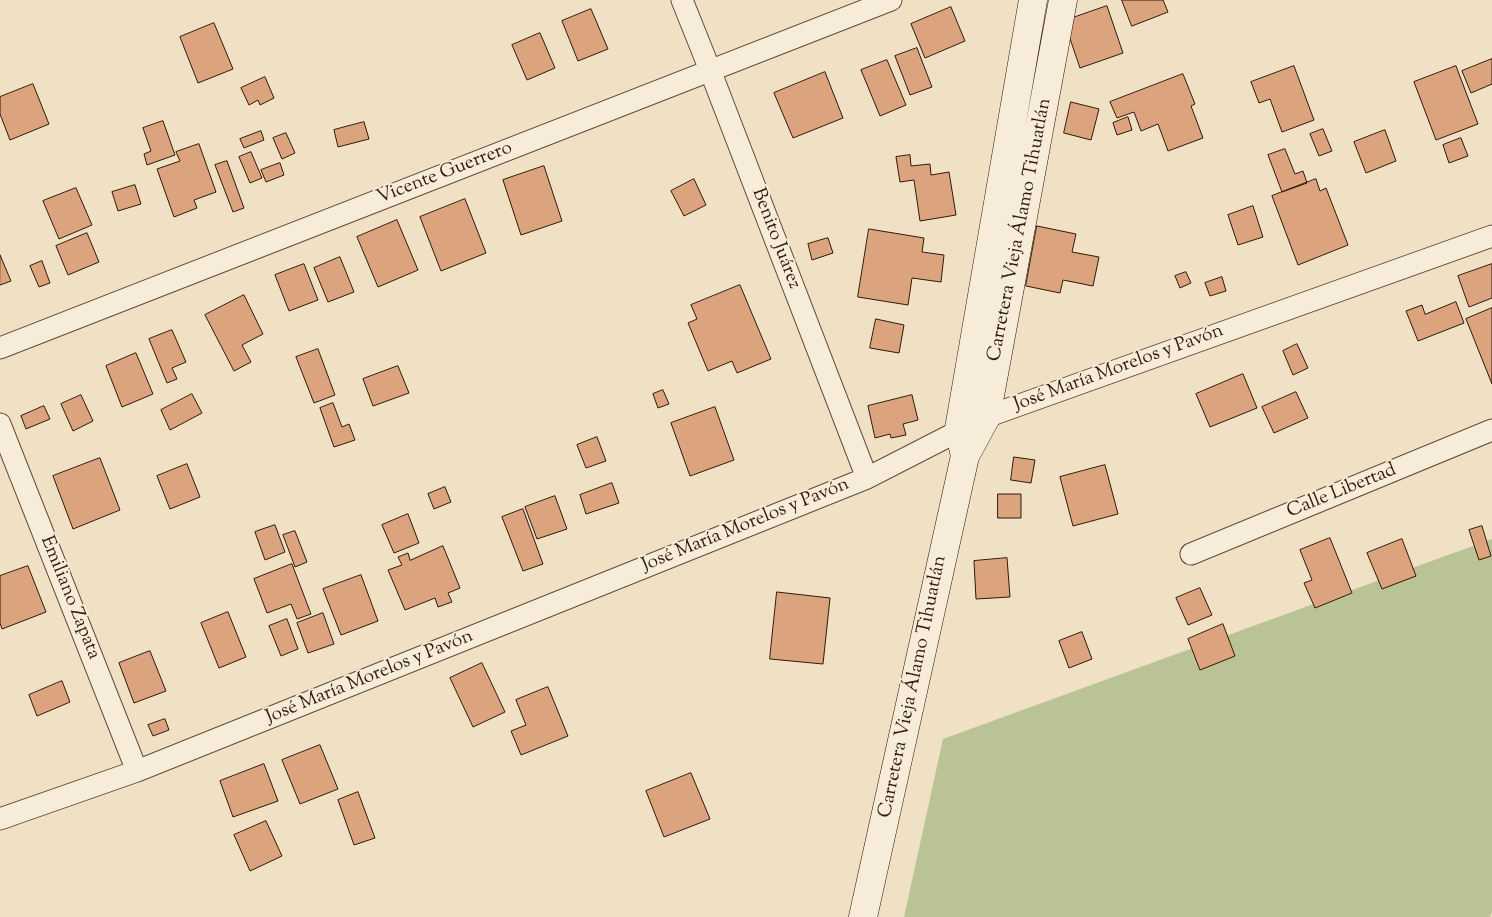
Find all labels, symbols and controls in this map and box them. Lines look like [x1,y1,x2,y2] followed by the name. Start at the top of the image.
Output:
[984,96,1058,364] street label: Carretera Vieja Álamo Tihuatlán
[374,138,516,210] street label: Vicente Guerrero
[745,185,805,293] street label: Benito Juárez
[1011,320,1227,418] street label: José María Morelos y Pavón
[1284,460,1400,524] street label: Calle Libertad
[639,474,853,578] street label: José María Morelos y Pavón
[34,533,104,663] street label: Emiliano Zapata
[875,554,953,820] street label: Carretera Vieja Álamo Tihuatlán
[263,626,477,730] street label: José María Morelos y Pavón

